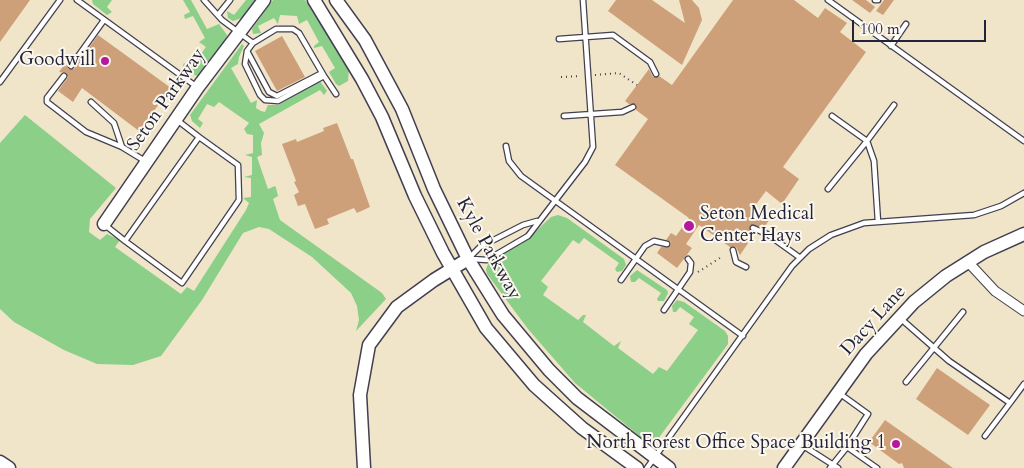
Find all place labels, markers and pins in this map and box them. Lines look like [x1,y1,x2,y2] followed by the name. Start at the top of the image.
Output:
[19,50,95,72] place label: Goodwill
[99,55,111,67] marker: Goodwill
[700,204,814,248] place label: Seton Medical Center Hays
[682,219,696,233] marker: Seton Medical Center Hays
[586,433,886,455] place label: North Forest Office Space Building 1
[890,438,902,450] marker: North Forest Office Space Building 1

